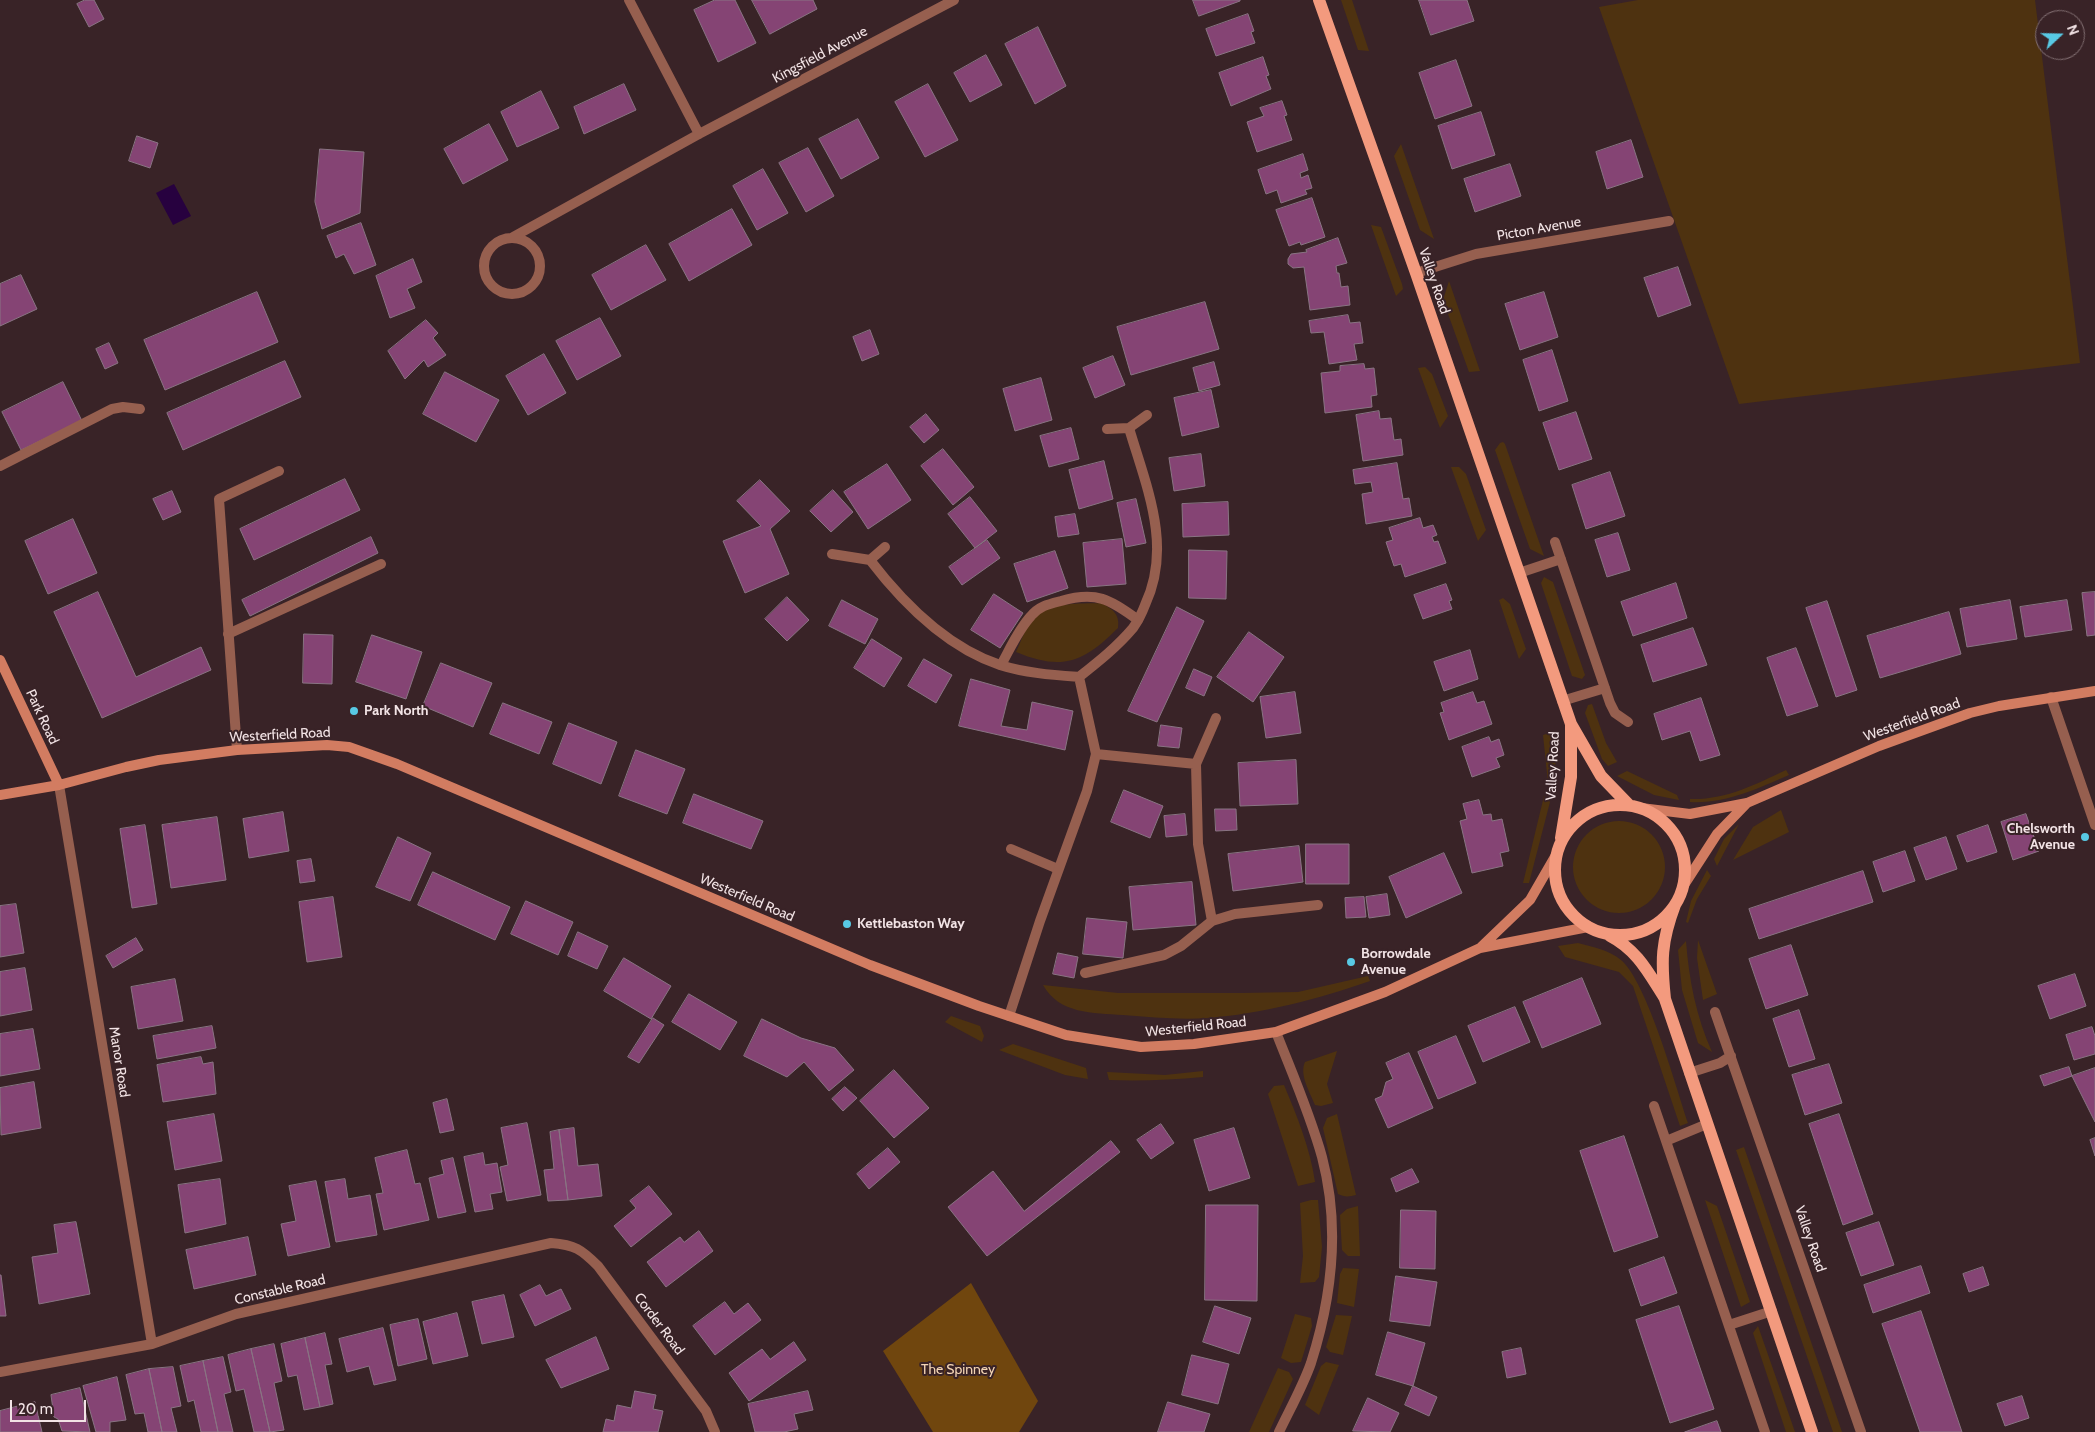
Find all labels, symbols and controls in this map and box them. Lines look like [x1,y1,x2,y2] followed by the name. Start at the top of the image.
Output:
[2035,10,2085,60] north arrow
[2063,22,2083,38] text: N
[770,23,870,87] street label: Kingsfield Avenue
[1496,213,1582,245] street label: Picton Avenue
[1415,246,1453,316] street label: Valley Road
[22,687,62,747] street label: Park Road
[1862,695,1962,745] street label: Westerfield Road
[364,703,429,719] place label: Park North
[348,705,360,717] marker: Park North
[229,724,331,746] street label: Westerfield Road
[1543,731,1563,801] street label: Valley Road
[2007,821,2075,854] place label: Chelsworth Avenue
[2079,831,2091,843] marker: Chelsworth Avenue
[697,870,797,926] street label: Westerfield Road
[857,916,965,932] place label: Kettlebaston Way
[841,918,853,930] marker: Kettlebaston Way
[1361,946,1431,979] place label: Borrowdale Avenue
[1345,956,1357,968] marker: Borrowdale Avenue
[1145,1013,1247,1041] street label: Westerfield Road
[105,1025,133,1099] street label: Manor Road
[1791,1204,1829,1274] street label: Valley Road
[233,1271,327,1309] street label: Constable Road
[630,1290,688,1358] street label: Corder Road
[921,1362,995,1378] park label: The Spinney
[12,1390,89,1422] scale bar
[18,1400,53,1418] text: 20 m

